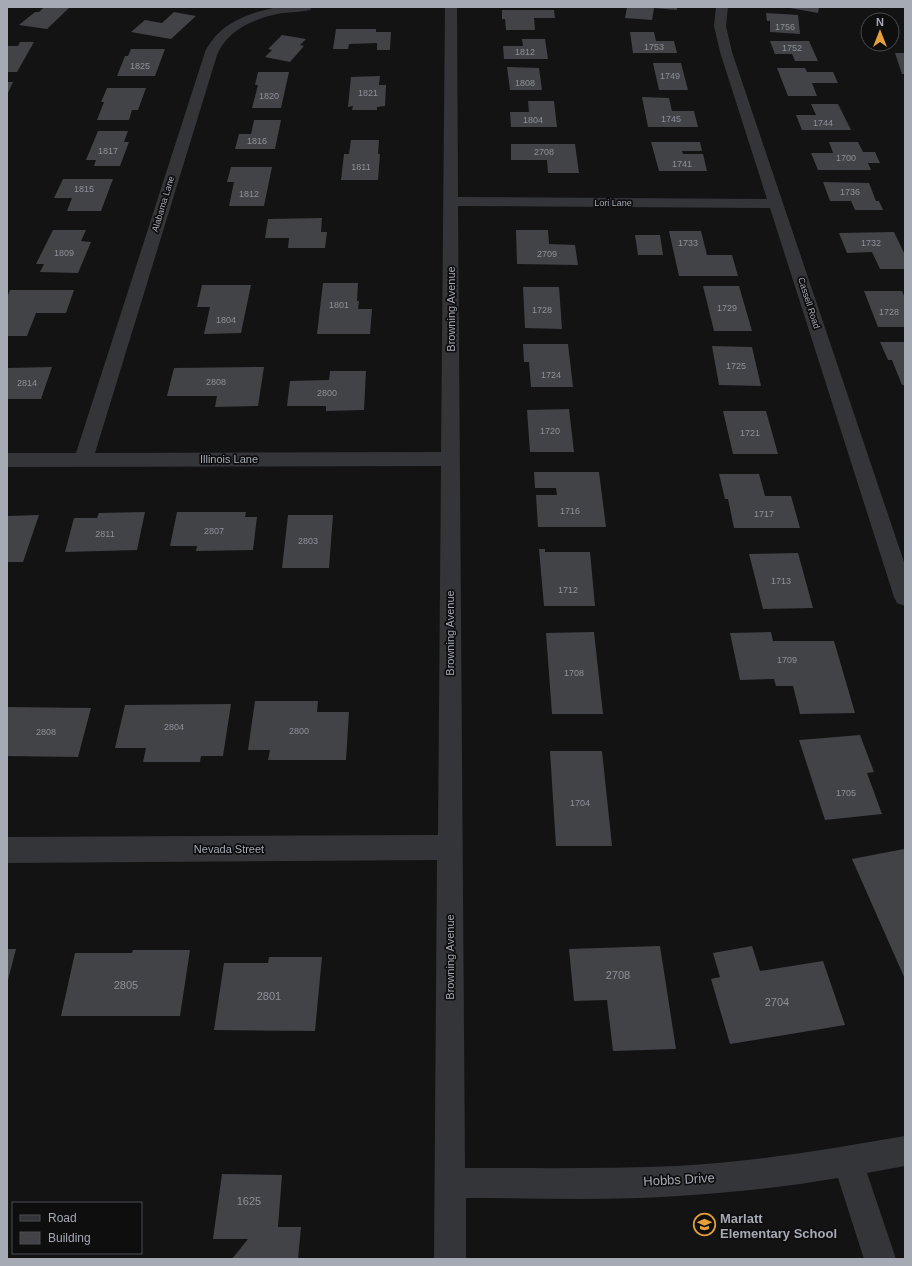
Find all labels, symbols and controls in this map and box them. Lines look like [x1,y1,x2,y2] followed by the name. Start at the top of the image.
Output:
[860,12,900,52] north arrow
[876,16,884,28] text: N
[775,22,795,32] house number: 1756
[644,42,664,52] house number: 1753
[782,43,802,53] house number: 1752
[515,47,535,57] house number: 1812
[130,61,150,71] house number: 1825
[660,71,680,81] house number: 1749
[515,78,535,88] house number: 1808
[358,88,378,98] house number: 1821
[259,91,279,101] house number: 1820
[661,114,681,124] house number: 1745
[523,115,543,125] house number: 1804
[813,118,833,128] house number: 1744
[247,136,267,146] house number: 1816
[98,146,118,156] house number: 1817
[534,147,554,157] house number: 2708
[836,153,856,163] house number: 1700
[672,159,692,169] house number: 1741
[351,162,371,172] house number: 1811
[150,175,176,233] street label: Alabama Lane
[74,184,94,194] house number: 1815
[840,187,860,197] house number: 1736
[239,189,259,199] house number: 1812
[594,198,632,208] street label: Lori Lane
[678,238,698,248] house number: 1733
[861,238,881,248] house number: 1732
[54,248,74,258] house number: 1809
[537,249,557,259] house number: 2709
[445,266,457,352] street label: Browning Avenue
[796,276,822,330] street label: Cassell Road
[329,300,349,310] house number: 1801
[717,303,737,313] house number: 1729
[532,305,552,315] house number: 1728
[879,307,899,317] house number: 1728
[216,315,236,325] house number: 1804
[726,361,746,371] house number: 1725
[541,370,561,380] house number: 1724
[206,377,226,387] house number: 2808
[17,378,37,388] house number: 2814
[317,388,337,398] house number: 2800
[540,426,560,436] house number: 1720
[740,428,760,438] house number: 1721
[200,453,258,465] street label: Illinois Lane
[560,506,580,516] house number: 1716
[754,509,774,519] house number: 1717
[204,526,224,536] house number: 2807
[95,529,115,539] house number: 2811
[298,536,318,546] house number: 2803
[771,576,791,586] house number: 1713
[558,585,578,595] house number: 1712
[444,590,456,676] street label: Browning Avenue
[777,655,797,665] house number: 1709
[564,668,584,678] house number: 1708
[164,722,184,732] house number: 2804
[289,726,309,736] house number: 2800
[36,727,56,737] house number: 2808
[836,788,856,798] house number: 1705
[570,798,590,808] house number: 1704
[194,843,264,855] street label: Nevada Street
[444,914,456,1000] street label: Browning Avenue
[606,969,630,981] house number: 2708
[114,979,138,991] house number: 2805
[257,990,281,1002] house number: 2801
[765,996,789,1008] house number: 2704
[643,1170,715,1189] street label: Hobbs Drive
[237,1195,261,1207] house number: 1625
[12,1202,142,1254] legend
[48,1211,77,1225] text: Road
[720,1211,837,1241] place label: Marlatt Elementary School
[691,1212,717,1238] school or university icon: Marlatt Elementary School
[48,1231,91,1245] text: Building

